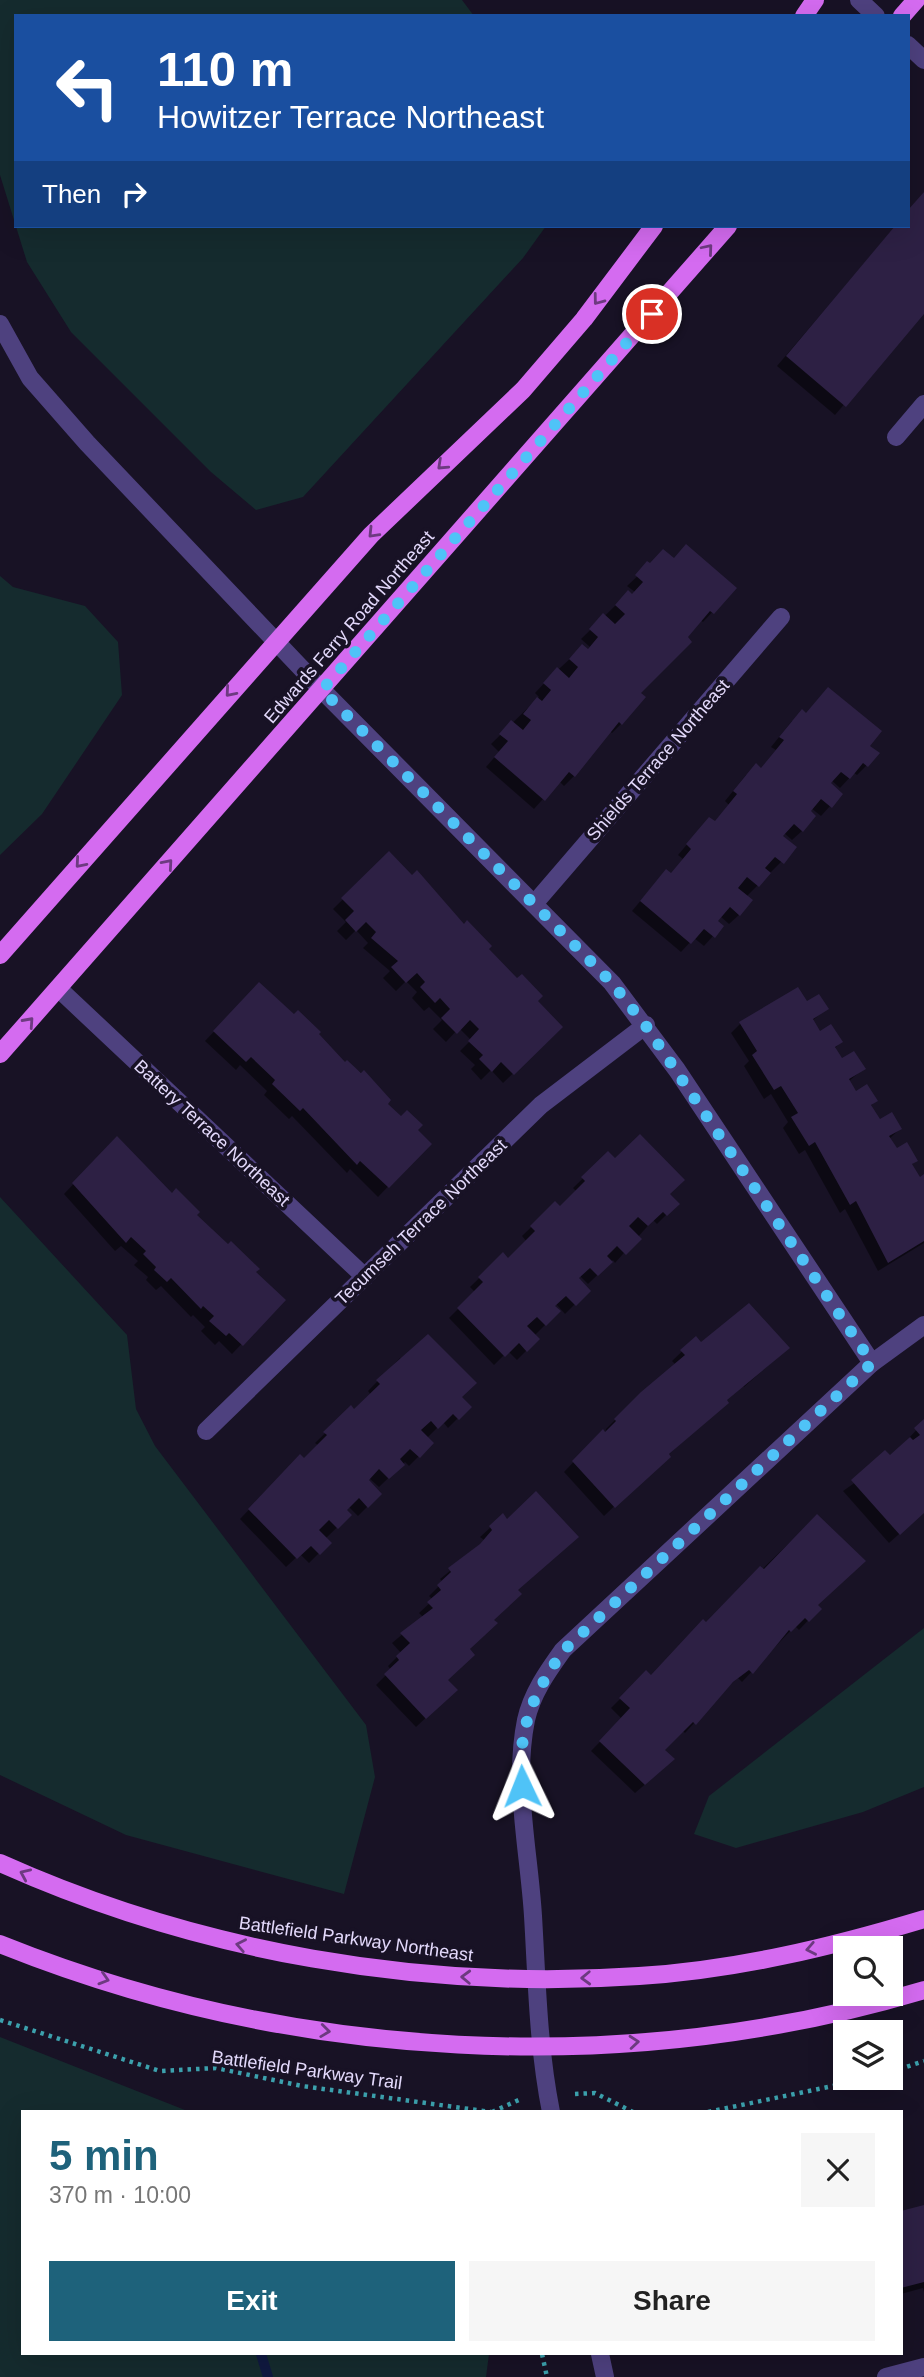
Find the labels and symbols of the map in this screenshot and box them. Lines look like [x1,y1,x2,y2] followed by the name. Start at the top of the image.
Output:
[700,245,712,258] one-way arrow
[622,284,682,344] pin
[594,292,607,305] one-way arrow
[437,457,450,469] one-way arrow
[368,525,381,538] one-way arrow
[260,527,438,727] street label: Edwards Ferry Road Northeast
[583,675,733,845] street label: Shields Terrace Northeast
[226,684,238,697] one-way arrow
[76,855,88,868] one-way arrow
[160,859,172,872] one-way arrow
[21,1017,33,1030] one-way arrow
[130,1056,294,1210] street label: Battery Terrace Northeast
[331,1135,511,1309] street label: Tecumseh Terrace Northeast
[485,1749,559,1823] position arrow
[20,1868,32,1882] one-way arrow
[238,1913,474,1965] street label: Battlefield Parkway Northeast
[235,1939,247,1954] one-way arrow
[805,1941,817,1956] one-way arrow
[460,1969,471,1984] one-way arrow
[97,1970,109,1985] one-way arrow
[580,1971,591,1986] one-way arrow
[319,2024,331,2039] one-way arrow
[628,2035,639,2050] one-way arrow
[211,2047,403,2093] street label: Battlefield Parkway Trail

